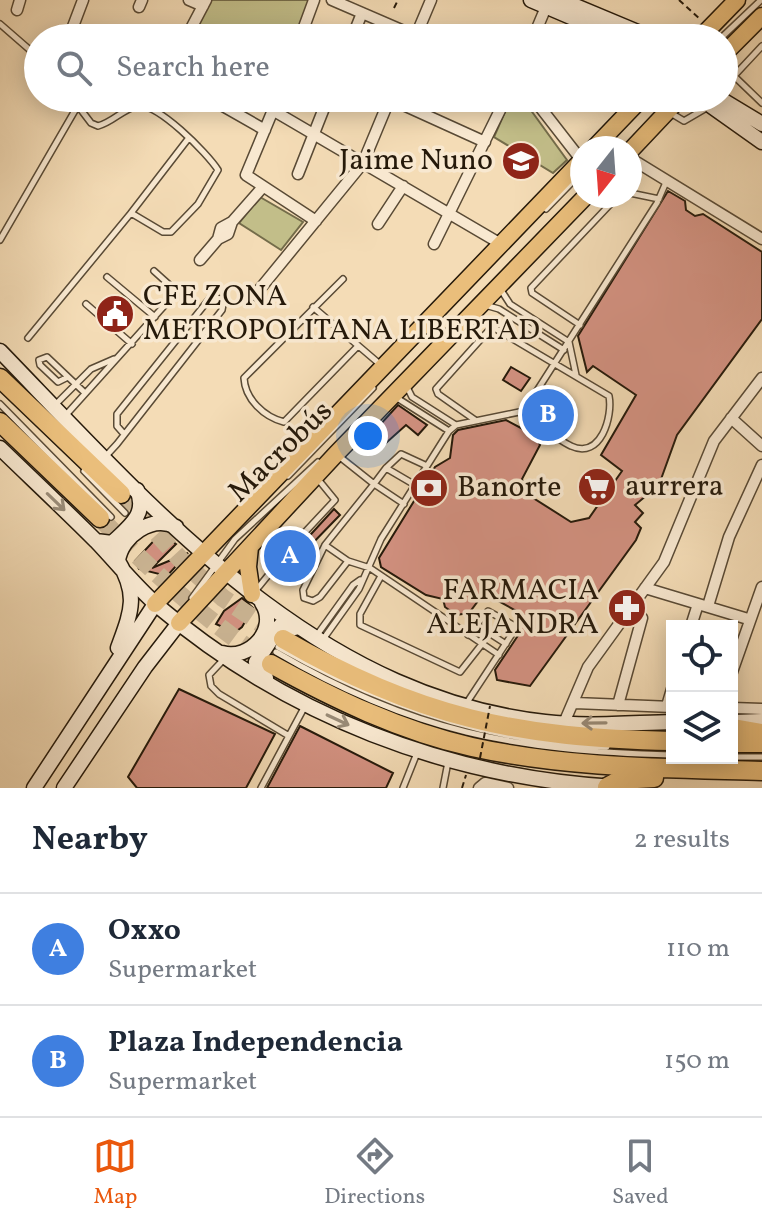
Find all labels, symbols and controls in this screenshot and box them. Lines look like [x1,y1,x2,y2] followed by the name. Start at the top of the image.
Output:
[24,24,738,112] search box
[52,46,96,90] icon: search
[116,47,270,89] text: Search here
[570,136,642,208] north arrow
[339,140,493,182] place label: Jaime Nuno
[500,140,542,182] school or university icon: Jaime Nuno
[143,276,540,352] place label: CFE ZONA METROPOLITANA LIBERTAD
[94,293,136,335] public building icon: CFE ZONA METROPOLITANA LIBERTAD
[522,385,574,445] pin: B
[219,392,343,512] street label: Macrobús
[348,416,388,456] your location
[576,466,618,508] supermarket icon: aurrera
[625,466,724,508] place label: aurrera
[408,467,450,509] bank icon: Banorte
[457,467,562,509] place label: Banorte
[46,492,65,511] one-way arrow
[264,526,316,586] pin: A
[426,570,599,646] place label: FARMACIA ALEJANDRA
[606,587,648,629] pharmacy icon: FARMACIA ALEJANDRA
[666,620,738,764] map controls
[666,620,738,692] button: locate
[666,692,738,764] button: layers
[326,714,350,729] one-way arrow
[581,715,608,731] one-way arrow
[32,817,148,864] text: Nearby
[634,822,730,858] text: 2 results
[108,910,181,952] text: Oxxo
[49,931,67,967] text: A
[666,931,730,967] text: 110 m
[108,952,257,988] text: Supermarket
[108,1022,403,1064] text: Plaza Independencia
[49,1043,67,1079] text: B
[664,1043,730,1079] text: 150 m
[108,1064,257,1100] text: Supermarket
[93,1134,137,1213] tab: Map
[324,1134,425,1213] tab: Directions
[612,1134,669,1213] tab: Saved

